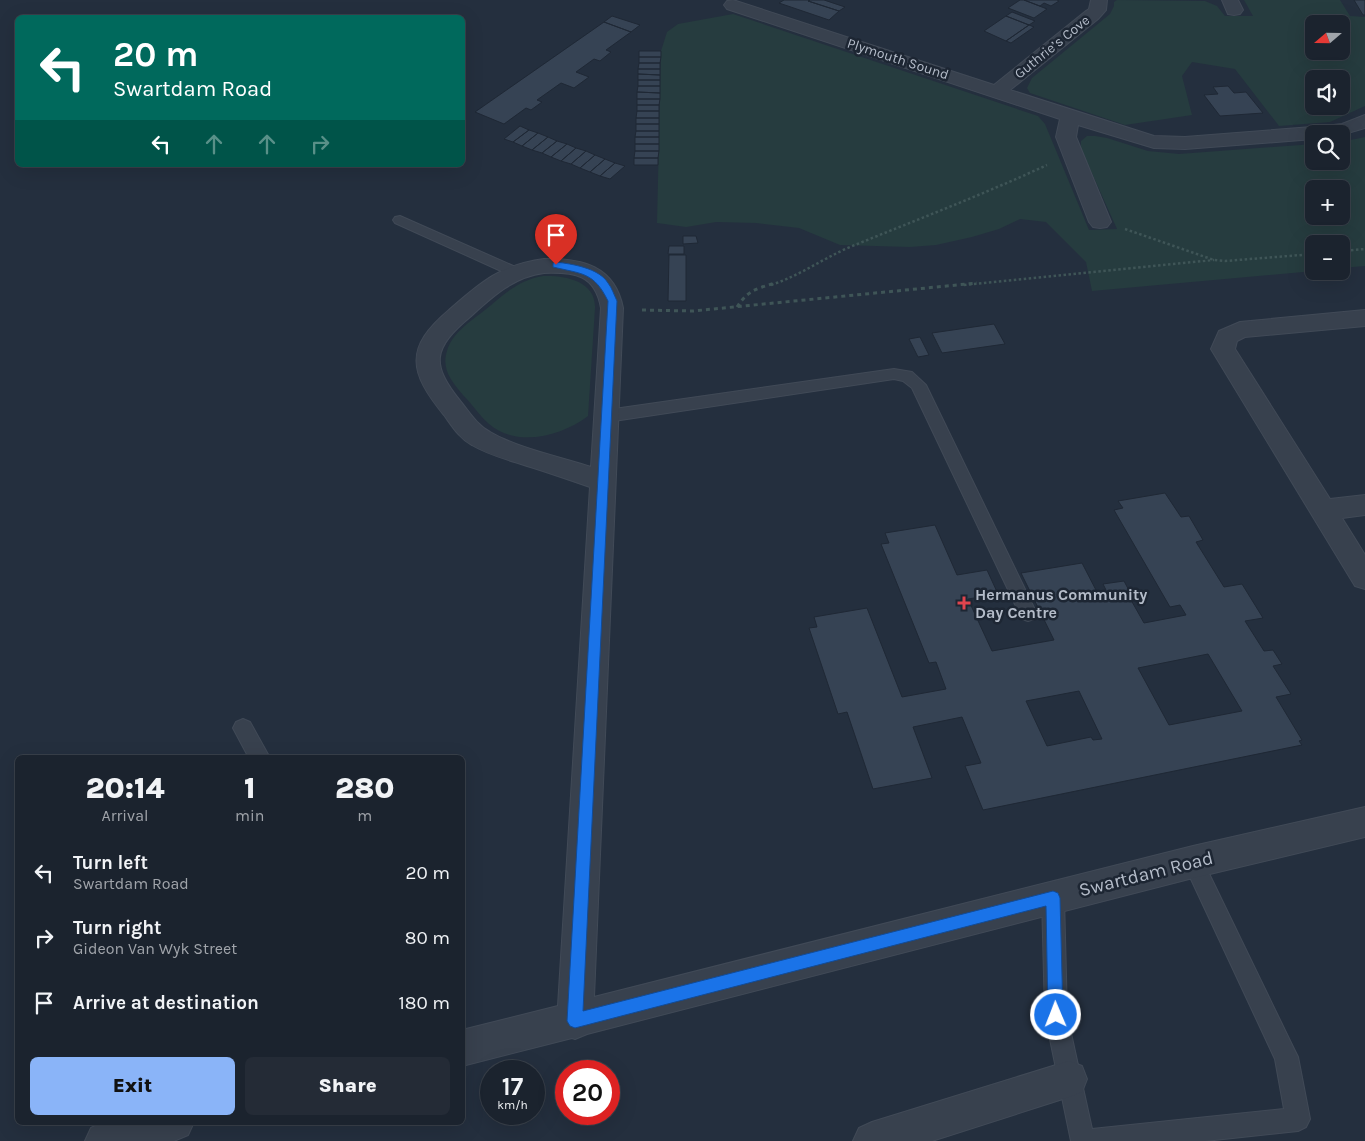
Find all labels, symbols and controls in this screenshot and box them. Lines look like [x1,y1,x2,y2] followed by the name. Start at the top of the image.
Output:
[1011,12,1093,82] street label: Guthrie’s Cove
[1305,15,1350,60] north arrow
[1305,15,1350,280] map controls
[113,34,198,75] text: 20 m
[30,35,95,100] icon: left
[845,35,951,83] street label: Plymouth Sound
[1305,70,1350,115] button: sound
[113,76,272,102] text: Swartdam Road
[1305,125,1350,170] button: search
[147,130,175,158] icon: left
[200,130,228,158] icon: ahead
[253,130,281,158] icon: ahead
[306,130,334,158] icon: right
[1305,180,1350,225] button: +
[535,214,577,265] pin
[542,221,570,249] icon: arrive
[1305,235,1350,280] button: −
[975,585,1147,622] place label: Hermanus Community Day Centre
[957,596,971,610] marker: Hermanus Community Day Centre
[86,770,165,806] text: 20:14
[244,770,255,806] text: 1
[335,770,395,806] text: 280
[102,806,148,825] text: Arrival
[235,806,264,825] text: min
[357,806,372,825] text: m
[1077,847,1215,901] street label: Swartdam Road
[73,852,148,874] text: Turn left
[30,859,58,887] icon: left
[405,862,450,884] text: 20 m
[73,874,189,893] text: Swartdam Road
[73,917,162,939] text: Turn right
[30,924,58,952] icon: right
[405,927,450,949] text: 80 m
[73,939,237,958] text: Gideon Van Wyk Street
[1029,988,1081,1040] position arrow
[30,989,58,1017] icon: arrive
[73,992,259,1014] text: Arrive at destination
[398,992,450,1014] text: 180 m
[30,1057,235,1115] button: Exit
[245,1057,450,1115] button: Share
[555,1060,620,1125] speed limit sign: 20
[502,1072,523,1101] text: 17
[497,1098,528,1112] text: km/h

